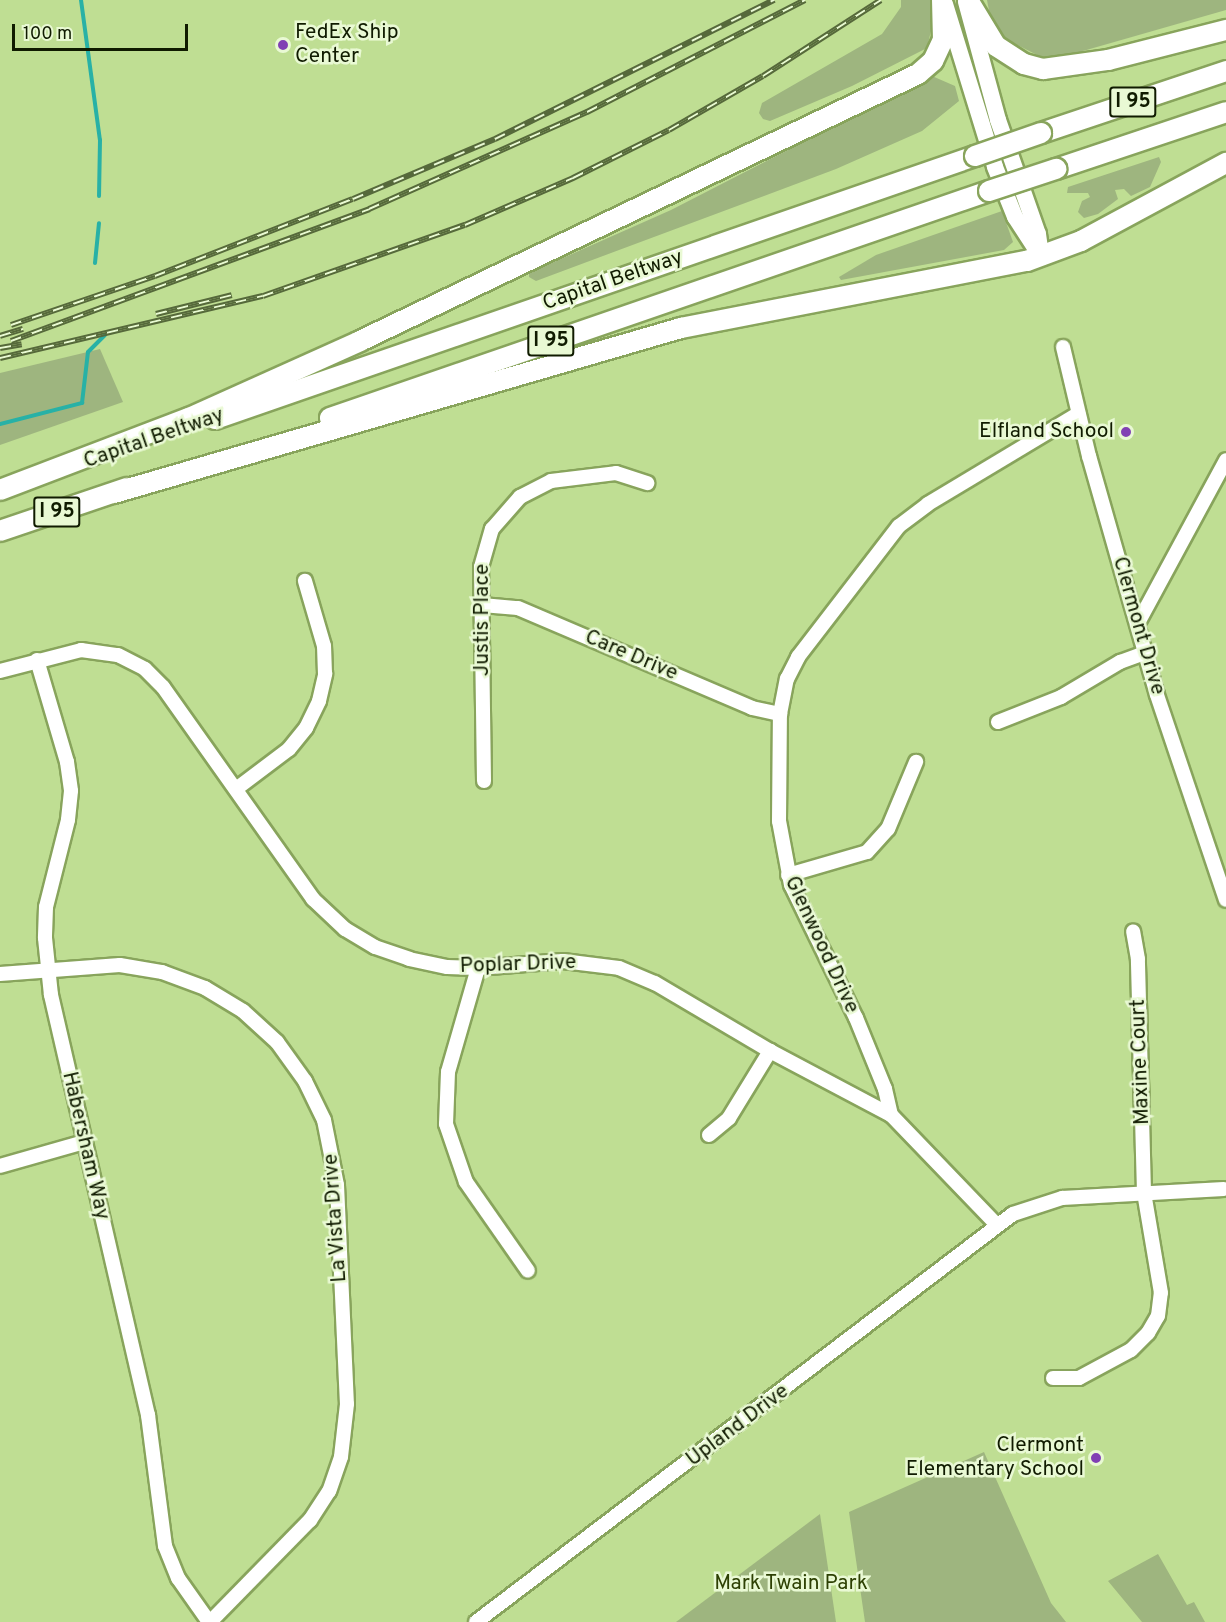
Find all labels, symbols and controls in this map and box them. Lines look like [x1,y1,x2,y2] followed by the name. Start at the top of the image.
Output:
[15,12,190,50] scale bar
[295,20,399,70] place label: FedEx Ship Center
[23,23,72,46] text: 100 m
[276,38,290,52] marker: FedEx Ship Center
[1109,85,1157,119] road number: I 95
[540,245,686,317] street label: Capital Beltway
[527,324,575,358] road number: I 95
[81,403,227,475] street label: Capital Beltway
[979,419,1114,445] place label: Elfland School
[1119,425,1133,439] marker: Elfland School
[33,495,81,529] road number: I 95
[1106,554,1170,698] street label: Clermont Drive
[470,564,496,676] street label: Justis Place
[581,625,681,687] street label: Care Drive
[778,872,864,1018] street label: Glenwood Drive
[459,950,577,980] street label: Poplar Drive
[1126,999,1156,1125] street label: Maxine Court
[56,1069,114,1223] street label: Habersham Way
[319,1152,353,1284] street label: La Vista Drive
[682,1379,794,1473] street label: Upland Drive
[906,1433,1084,1483] place label: Clermont Elementary School
[1089,1451,1103,1465] marker: Clermont Elementary School
[714,1571,868,1597] park label: Mark Twain Park

